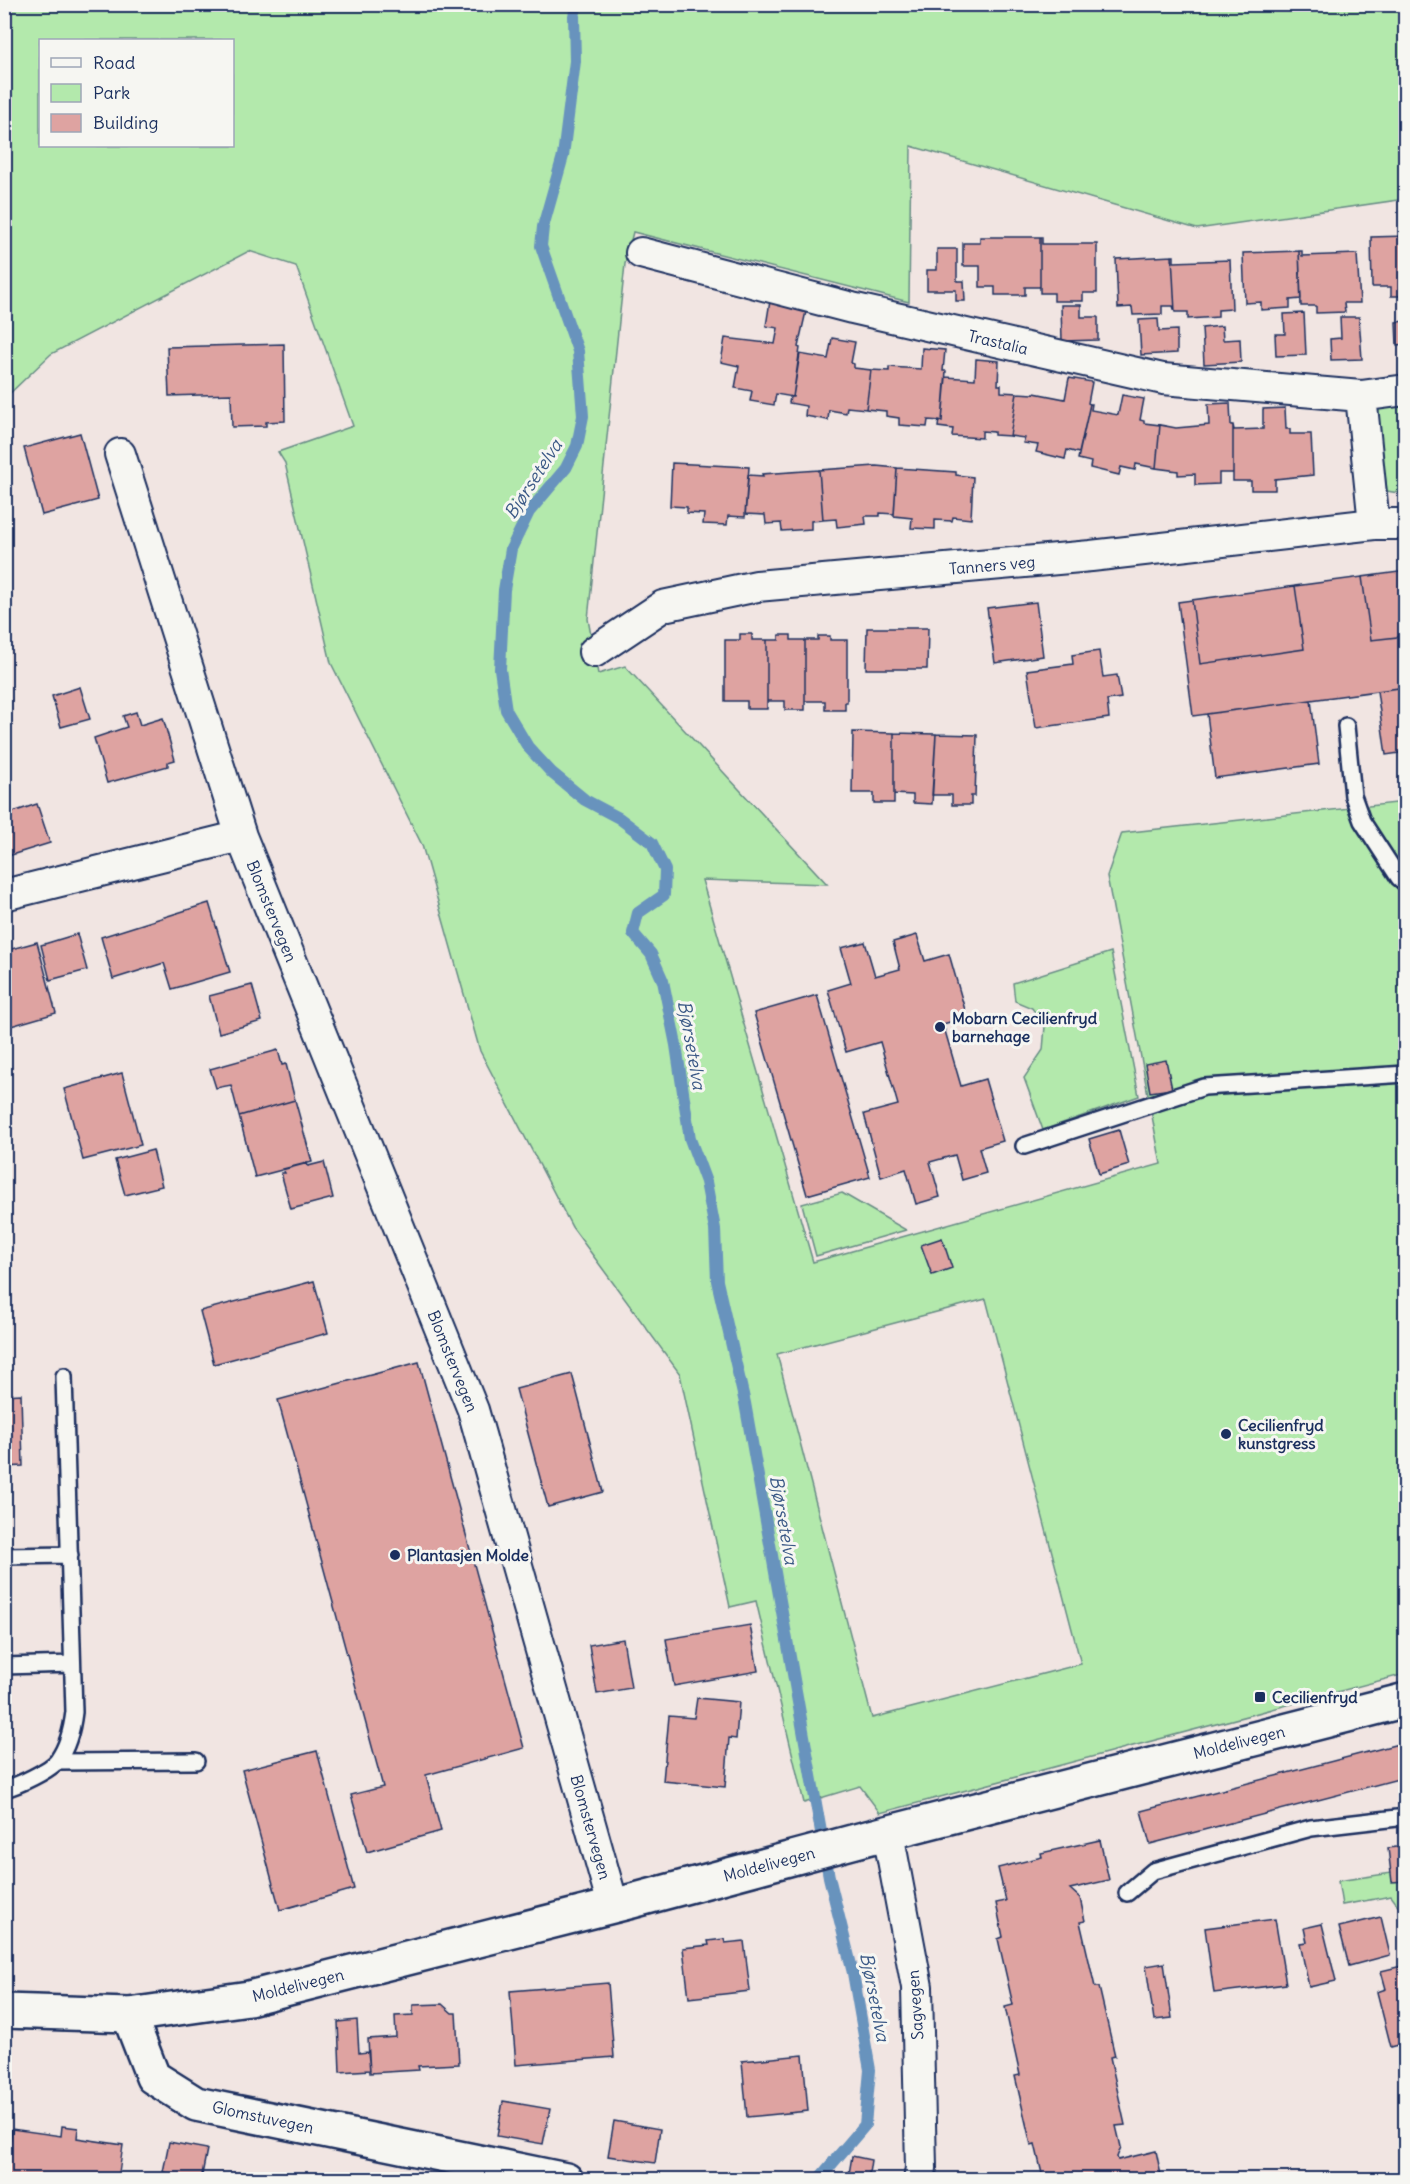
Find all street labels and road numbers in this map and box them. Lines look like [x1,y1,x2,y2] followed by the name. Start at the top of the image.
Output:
[966,325,1030,359] street label: Trastalia
[948,551,1036,579] street label: Tanners veg
[243,857,301,965] street label: Blomstervegen
[424,1307,482,1415] street label: Blomstervegen
[1191,1721,1287,1763] street label: Moldelivegen
[567,1772,615,1882] street label: Blomstervegen
[721,1842,817,1886] street label: Moldelivegen
[250,1964,346,2006] street label: Moldelivegen
[903,1969,927,2041] street label: Sagvegen
[210,2096,316,2138] street label: Glomstuvegen

